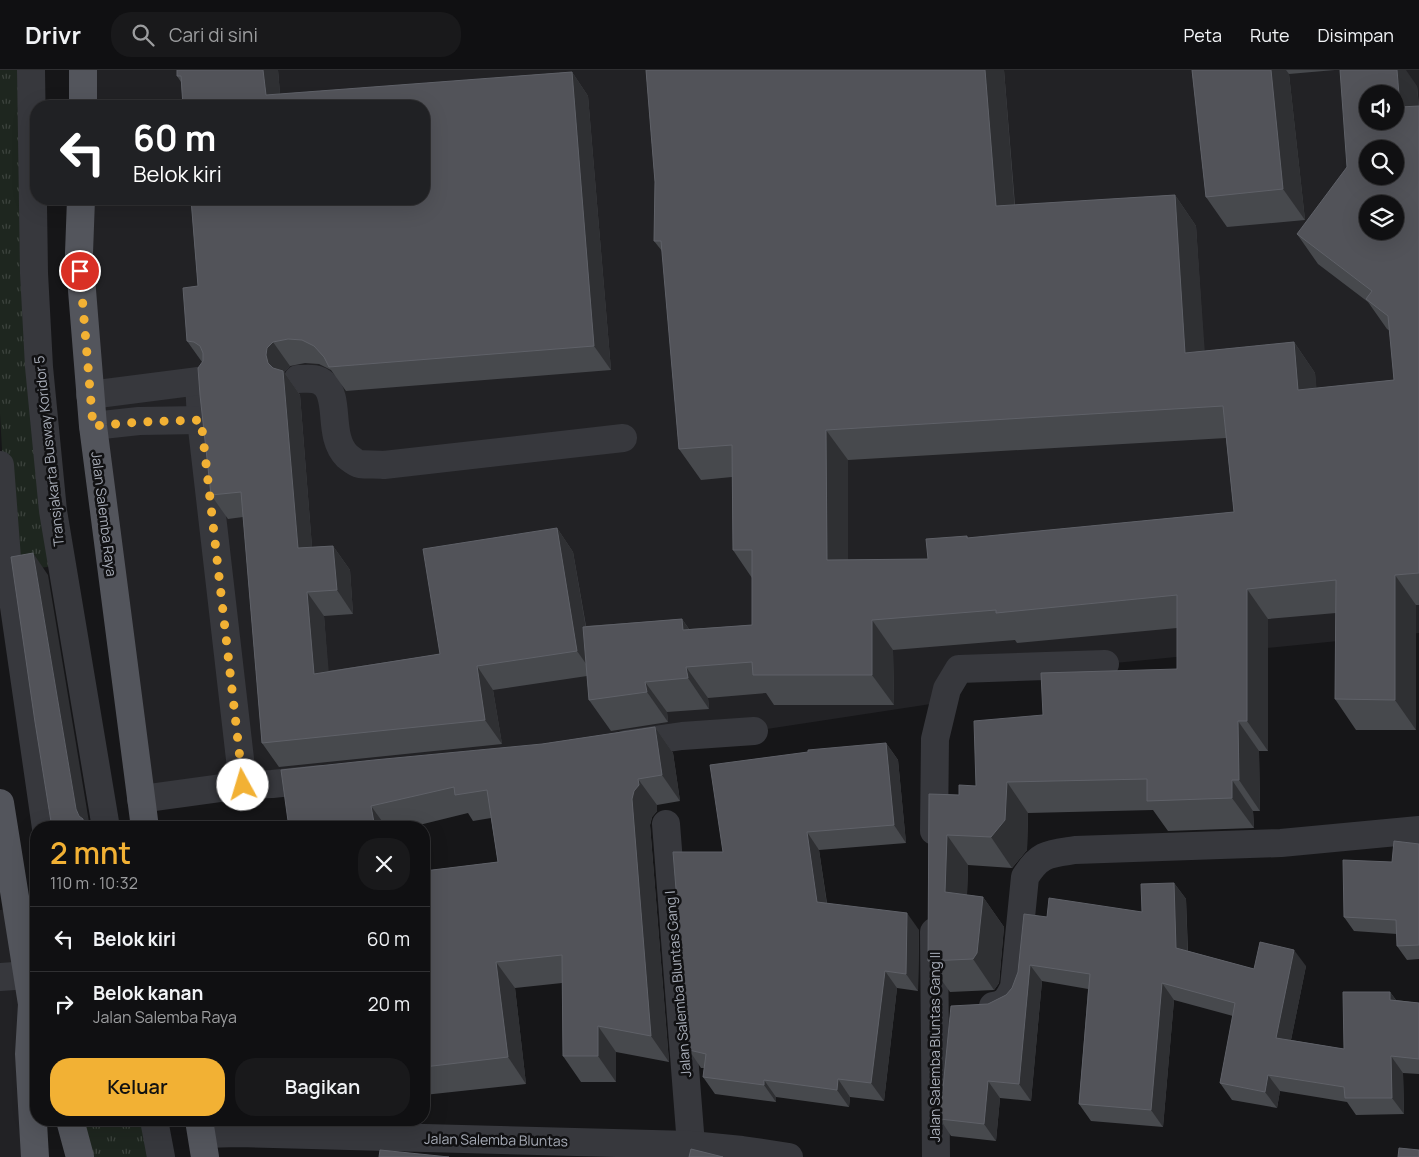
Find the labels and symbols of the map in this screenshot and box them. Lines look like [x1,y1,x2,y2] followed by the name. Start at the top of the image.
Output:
[59,250,101,292] pin
[29,355,68,547] street label: Transjakarta Busway Koridor 5
[87,450,122,578] street label: Jalan Salemba Raya
[216,758,268,810] position arrow
[660,890,695,1078] street label: Jalan Salemba Bluntas Gang I
[925,952,944,1142] street label: Jalan Salemba Bluntas Gang II
[424,1129,568,1150] street label: Jalan Salemba Bluntas

